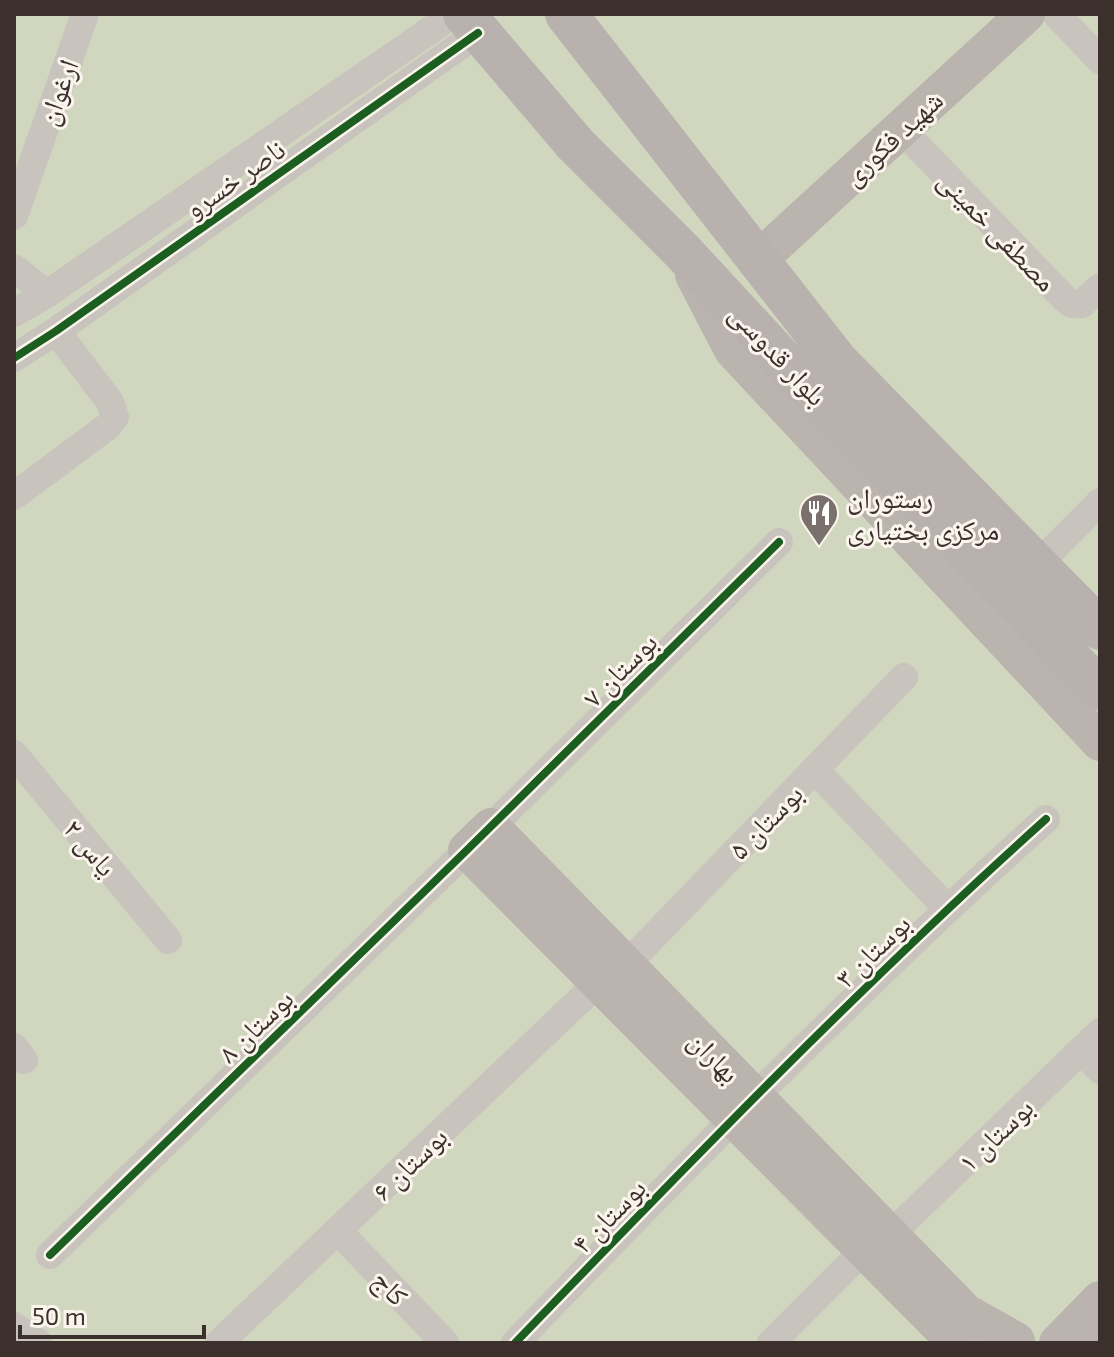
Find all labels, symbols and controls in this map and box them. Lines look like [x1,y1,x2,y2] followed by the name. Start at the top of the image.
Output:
[29,54,86,130] street label: ارغوان
[835,82,950,193] street label: شهید فکوری
[177,131,291,225] street label: ناصر خسرو
[930,162,1064,299] street label: مصطفی خمینی
[722,296,835,413] street label: بلوار قدوسی
[847,480,999,547] place label: رستوران مرکزی بختیاری
[798,492,840,547] restaurant icon: رستوران مرکزی بختیاری
[575,625,664,714] street label: بوستان ۷
[721,776,810,866] street label: بوستان ۵
[56,812,125,884] street label: یاس ۲
[827,906,917,995] street label: بوستان ۳
[210,981,300,1070] street label: بوستان ۸
[681,1023,748,1090] street label: بهاران
[950,1090,1040,1179] street label: بوستان ۱
[364,1119,454,1208] street label: بوستان ۶
[564,1170,653,1260] street label: بوستان ۴
[365,1262,416,1314] street label: کاج
[20,1289,204,1339] scale bar
[32,1301,86,1330] text: 50 m

